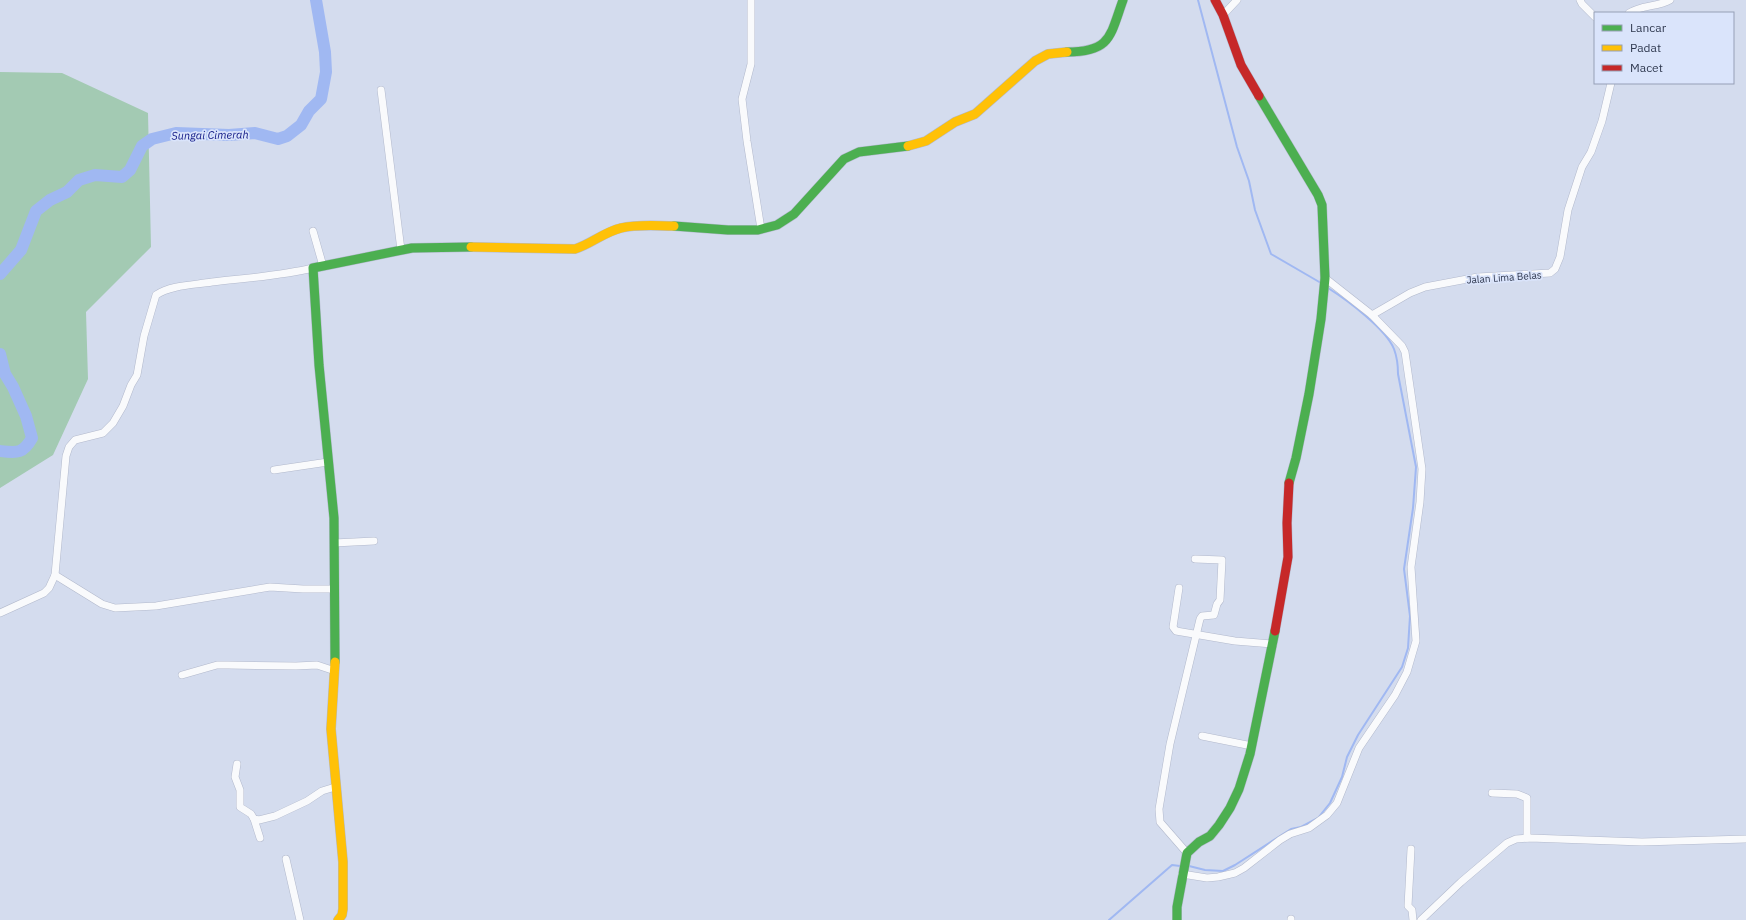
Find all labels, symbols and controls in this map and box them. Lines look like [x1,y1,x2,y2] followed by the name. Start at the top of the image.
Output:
[1594,12,1734,84] legend
[1630,20,1667,35] text: Lancar
[1630,40,1661,55] text: Padat
[1630,60,1663,75] text: Macet
[171,127,249,143] water label: Sungai Cimerah
[1466,268,1542,287] street label: Jalan Lima Belas

